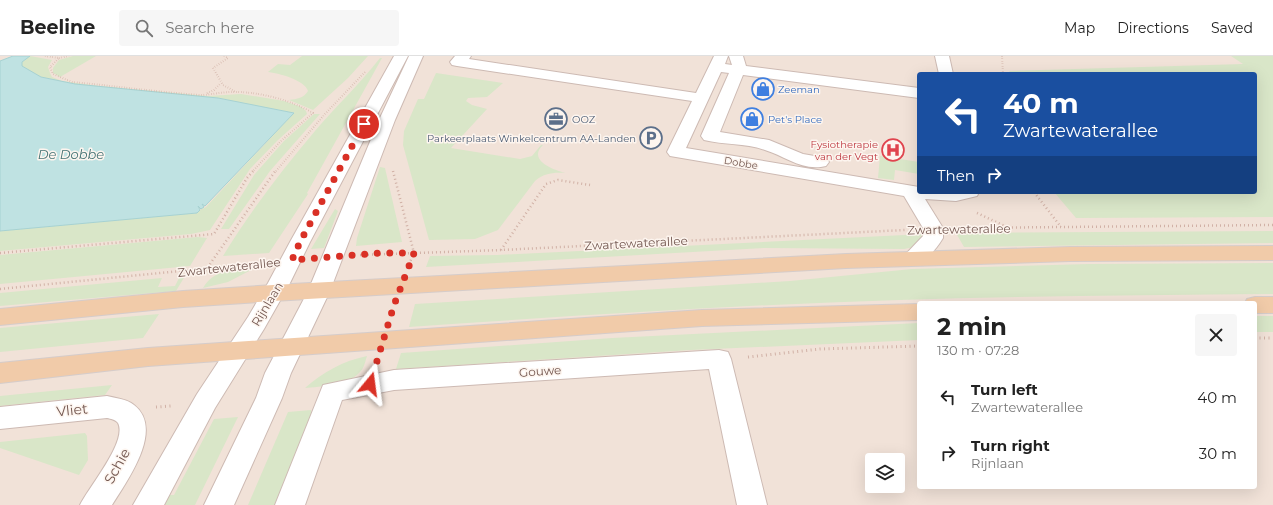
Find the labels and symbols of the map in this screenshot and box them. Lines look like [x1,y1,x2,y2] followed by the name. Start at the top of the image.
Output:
[750,76,776,102] shop icon: Zeeman
[778,83,820,96] place label: Zeeman
[543,106,569,132] office icon: OOZ
[739,106,765,132] shop icon: Pet's Place
[347,107,381,141] pin
[572,113,596,126] place label: OOZ
[768,113,822,126] place label: Pet's Place
[638,125,664,151] parking icon: Parkeerplaats Winkelcentrum AA-Landen
[427,132,636,145] place label: Parkeerplaats Winkelcentrum AA-Landen
[880,137,906,163] hospital icon: Fysiotherapie van der Vegt
[811,138,878,163] place label: Fysiotherapie van der Vegt
[38,146,104,162] water label: De Dobbe
[723,154,759,172] street label: Dobbe
[907,221,1011,237] street label: Zwartewaterallee
[584,233,688,253] street label: Zwartewaterallee
[177,254,281,280] street label: Zwartewaterallee
[248,279,286,329] street label: Rijnlaan
[518,362,562,380] street label: Gouwe
[349,363,391,405] position arrow
[56,399,89,421] street label: Vliet
[100,445,134,487] street label: Schie

